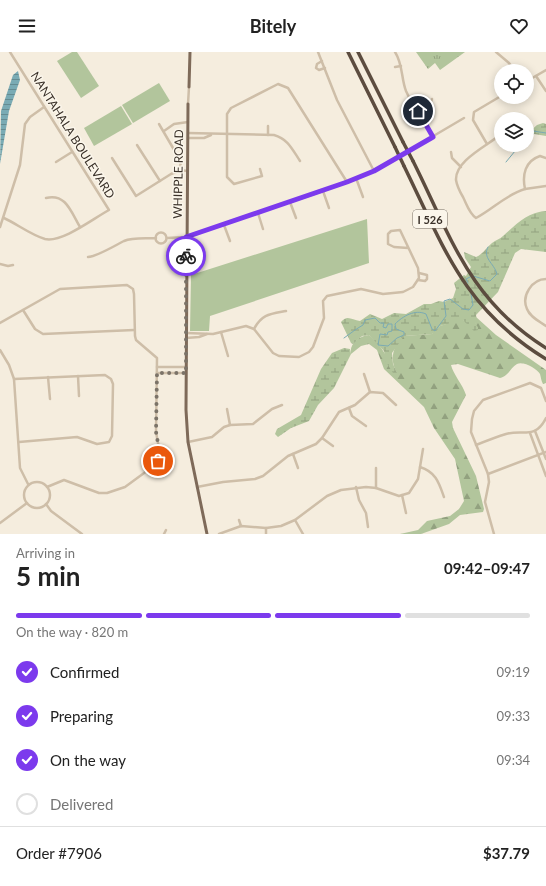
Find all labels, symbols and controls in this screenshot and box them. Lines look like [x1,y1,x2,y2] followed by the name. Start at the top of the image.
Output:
[16,15,38,37] icon: menu
[250,15,296,37] text: Bitely
[508,15,530,37] icon: heart
[494,64,534,152] map controls
[494,64,534,104] button: locate
[28,69,118,201] street label: NANTAHALA BOULEVARD
[401,94,435,128] pin
[407,100,429,122] icon: home
[494,112,534,152] button: layers
[170,129,186,219] street label: WHIPPLE ROAD
[413,210,447,228] road number: I 526
[166,236,206,276] courier
[175,245,197,267] icon: bike
[141,444,175,478] pin
[147,450,169,472] icon: bag
[16,545,75,561] text: Arriving in
[444,559,530,577] text: 09:42–09:47
[16,560,80,592] text: 5 min
[16,624,128,640] text: On the way · 820 m
[16,661,38,683] icon: check
[50,663,119,681] text: Confirmed
[497,664,530,680] text: 09:19
[16,705,38,727] icon: check
[50,707,113,725] text: Preparing
[497,708,530,724] text: 09:33
[16,749,38,771] icon: check
[50,751,126,769] text: On the way
[497,752,530,768] text: 09:34
[50,795,113,813] text: Delivered
[16,844,102,862] text: Order #7906
[483,844,530,862] text: $37.79

